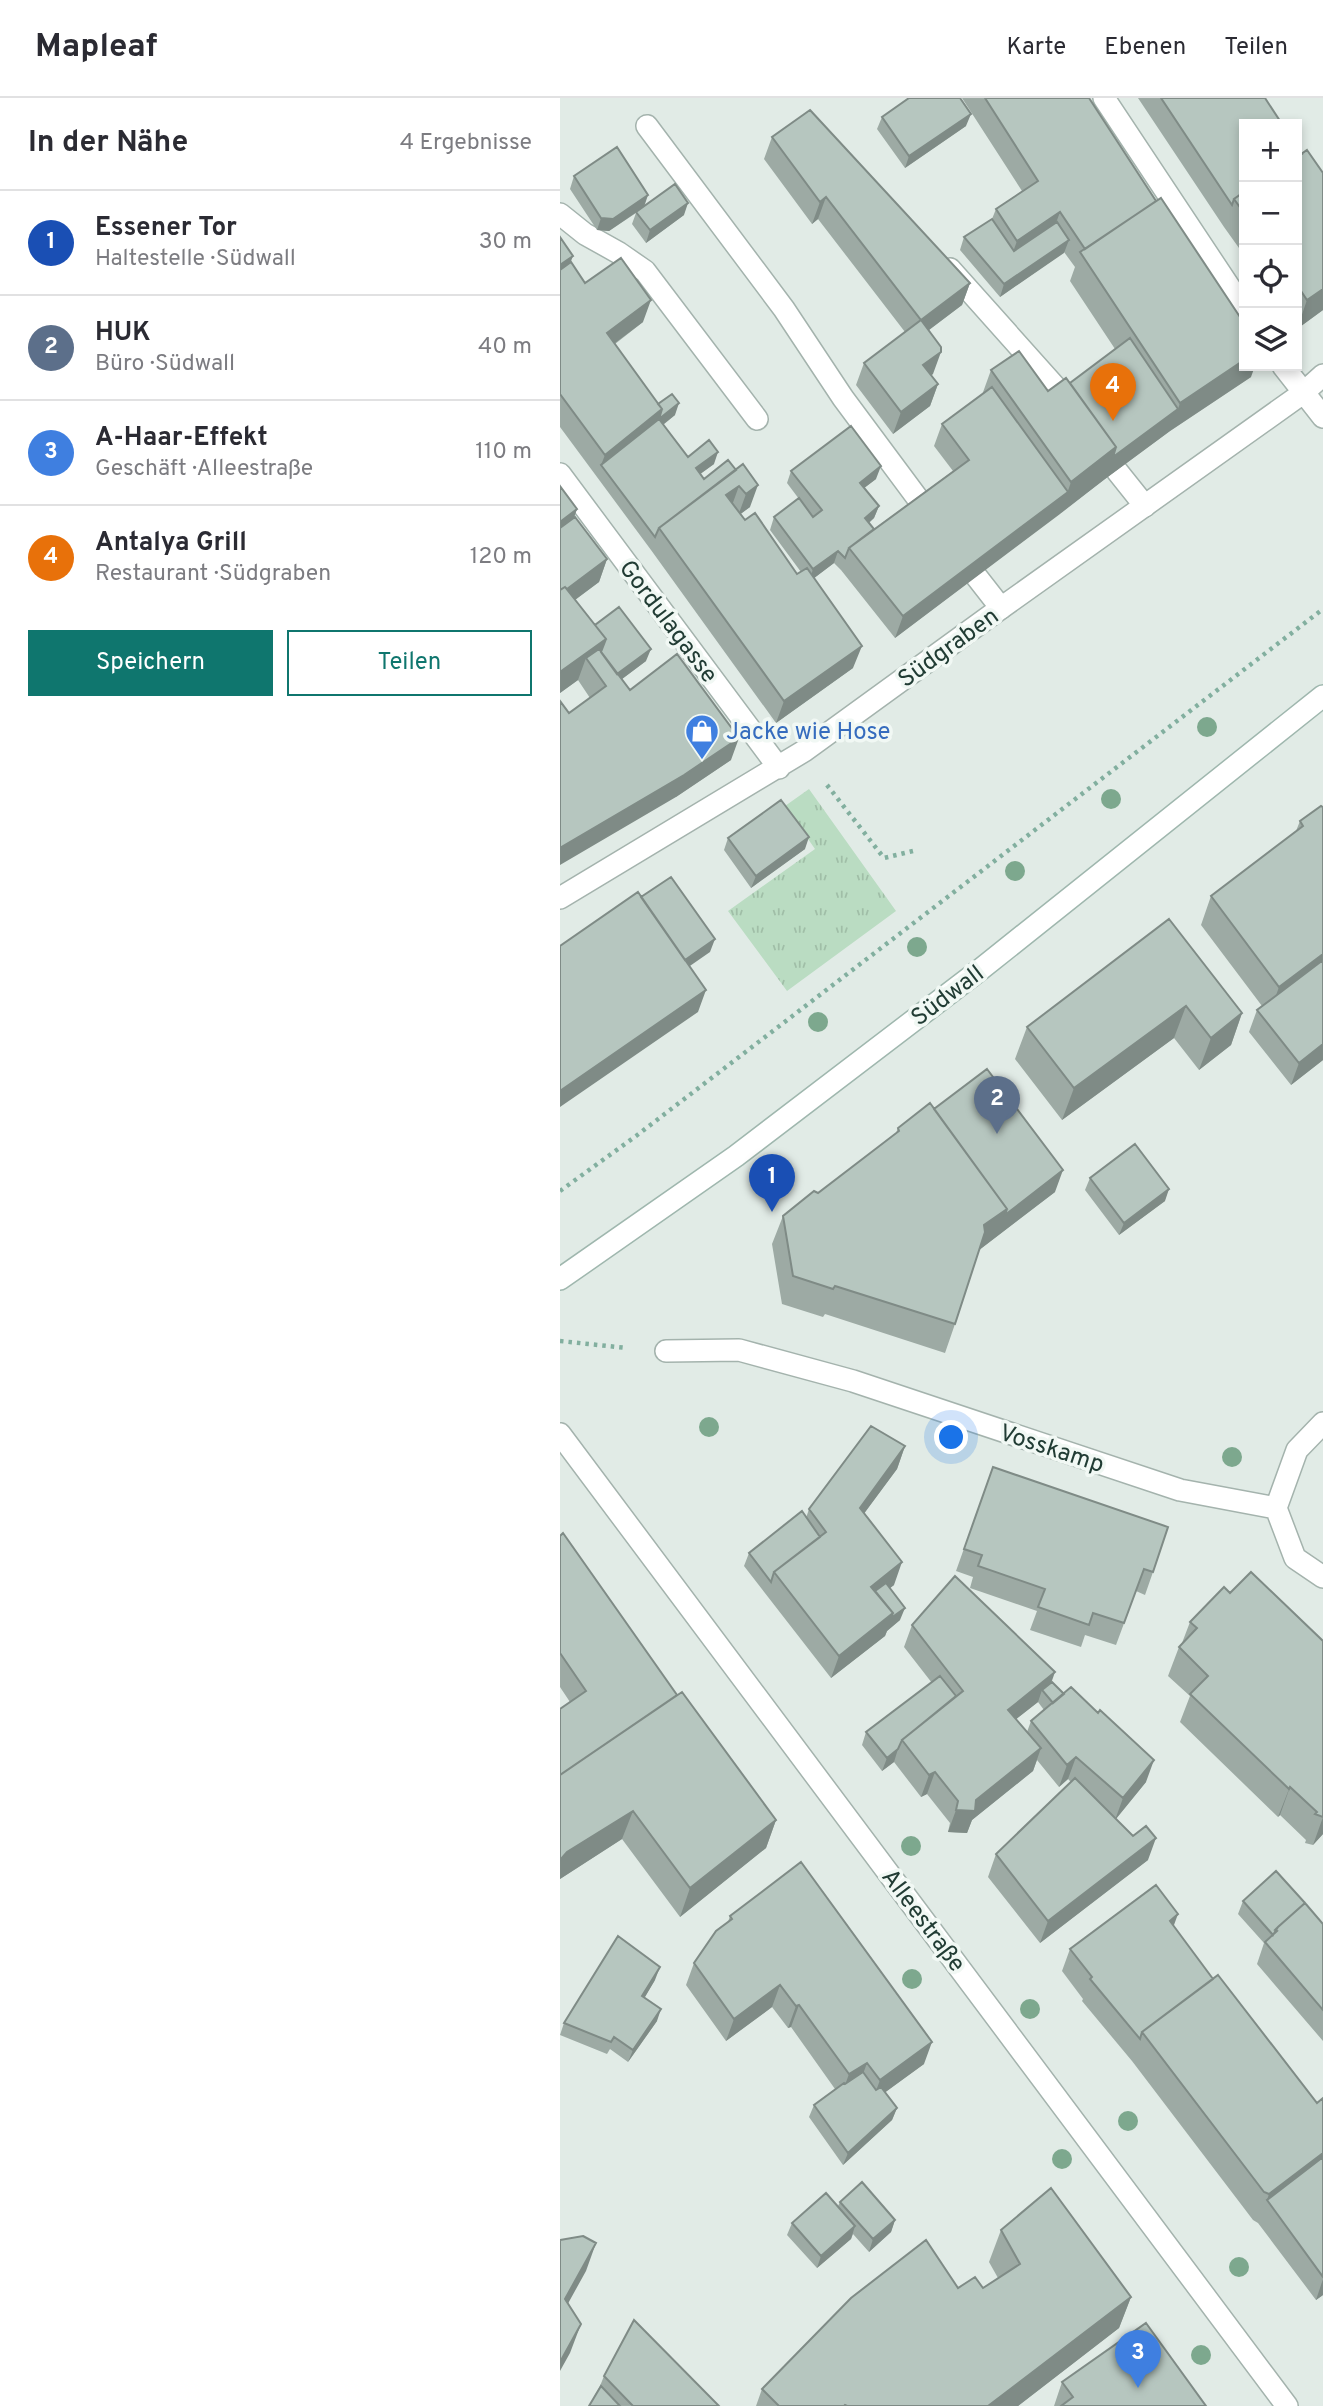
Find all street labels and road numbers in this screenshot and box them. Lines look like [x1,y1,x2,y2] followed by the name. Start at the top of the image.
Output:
[611,555,723,690] street label: Gordulagasse
[893,602,1005,695] street label: Südgraben
[906,959,991,1034] street label: Südwall
[995,1419,1108,1481] street label: Vosskamp
[874,1864,971,1979] street label: Alleestraße

